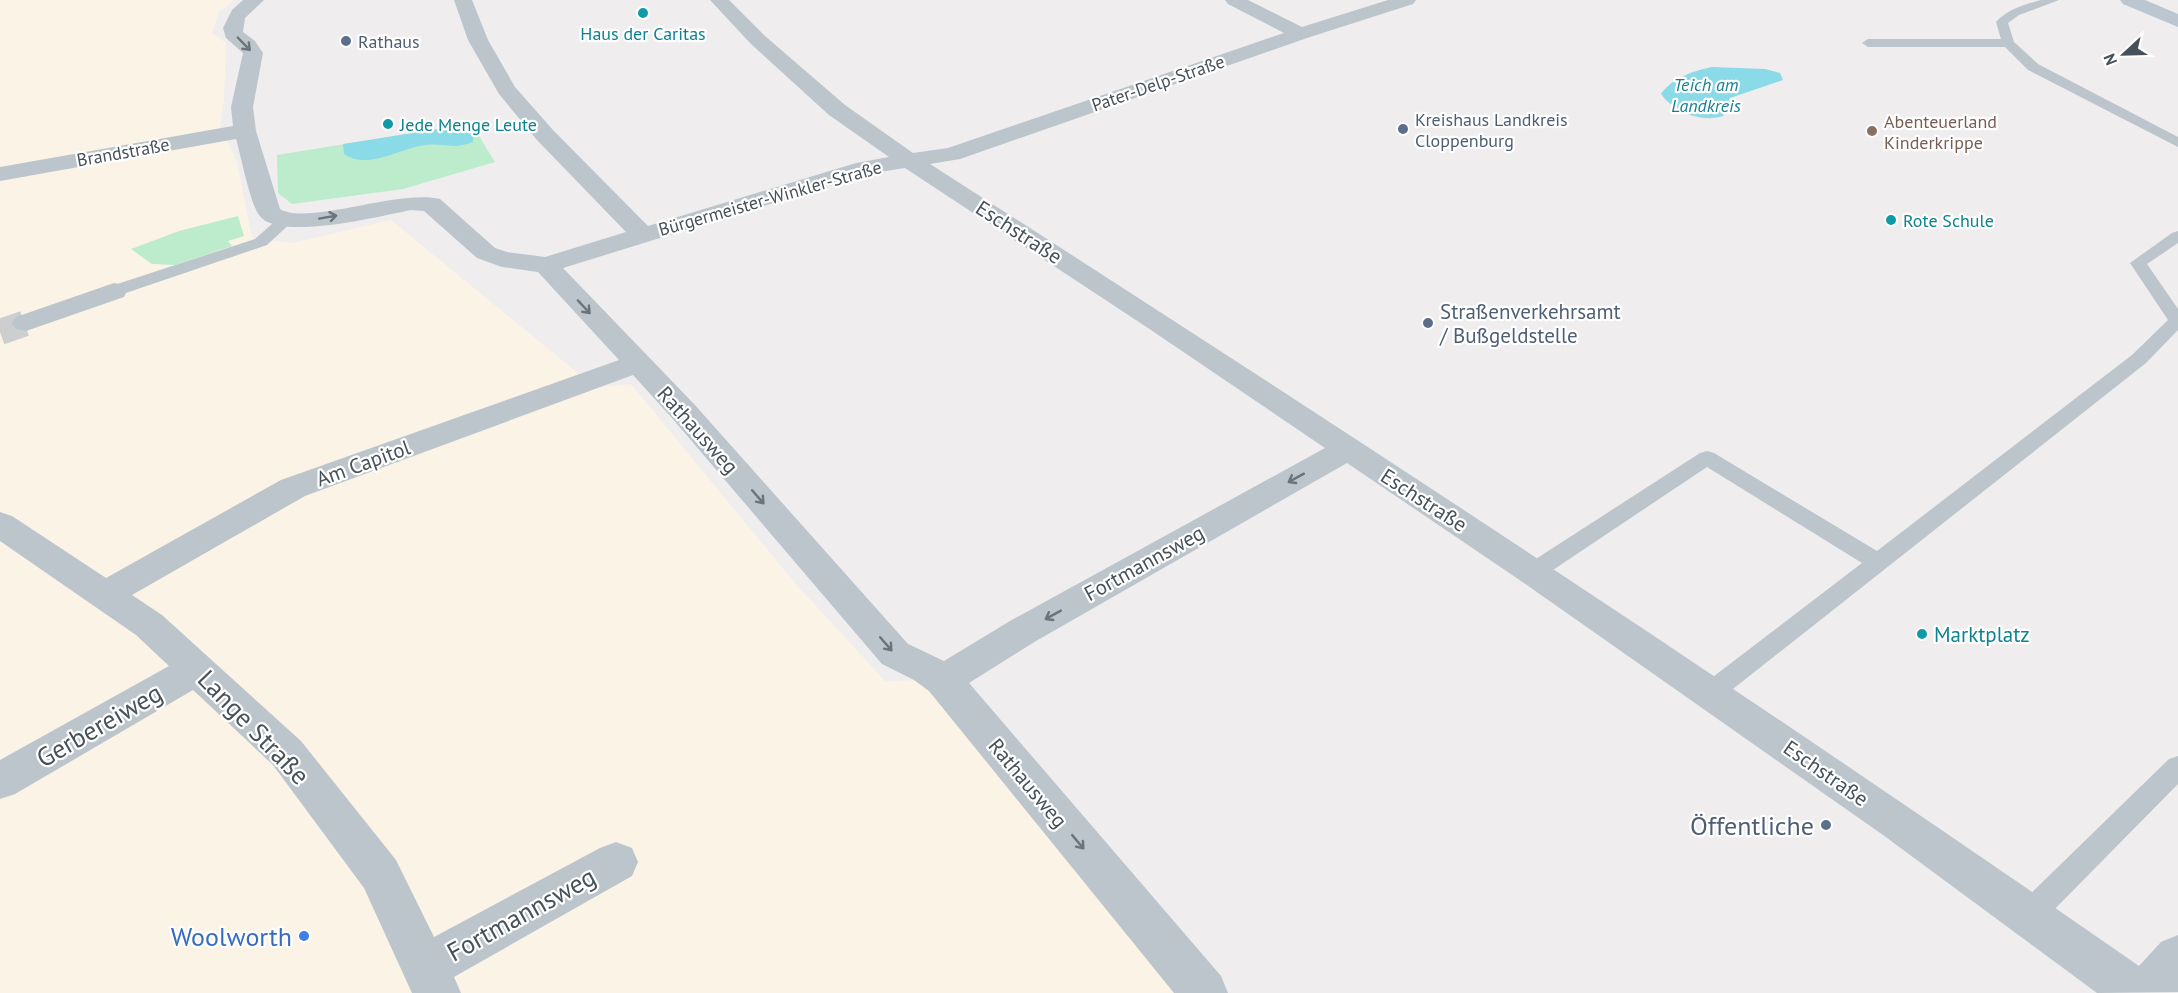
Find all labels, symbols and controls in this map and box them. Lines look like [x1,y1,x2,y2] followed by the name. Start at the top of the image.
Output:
[636,6,650,20] marker: Haus der Caritas
[580,22,706,45] place label: Haus der Caritas
[2094,24,2154,84] north arrow
[358,30,420,53] place label: Rathaus
[339,34,353,48] marker: Rathaus
[237,36,251,51] one-way arrow
[1089,50,1227,116] street label: Pater-Delp-Straße
[2099,51,2121,68] text: N
[1671,73,1742,117] water label: Teich am Landkreis
[1415,108,1568,152] place label: Kreishaus Landkreis Cloppenburg
[1884,110,1997,154] place label: Abenteuerland Kinderkrippe
[399,113,537,136] place label: Jede Menge Leute
[381,117,395,131] marker: Jede Menge Leute
[1396,122,1410,136] marker: Kreishaus Landkreis Cloppenburg
[1865,124,1879,138] marker: Abenteuerland Kinderkrippe
[75,133,171,171] street label: Brandstraße
[656,155,884,241] street label: Bürgermeister-Winkler-Straße
[971,194,1067,270] street label: Eschstraße
[1903,209,1994,232] place label: Rote Schule
[317,212,337,223] one-way arrow
[1884,213,1898,227] marker: Rote Schule
[1439,298,1621,349] place label: Straßenverkehrsamt / Bußgeldstelle
[577,299,591,314] one-way arrow
[1421,316,1435,330] marker: Straßenverkehrsamt / Bußgeldstelle
[652,381,744,479] street label: Rathausweg
[312,434,414,492] street label: Am Capitol
[1376,462,1472,538] street label: Eschstraße
[1288,472,1305,484] one-way arrow
[751,489,765,504] one-way arrow
[1079,519,1209,607] street label: Fortmannsweg
[1045,609,1062,621] one-way arrow
[1934,621,2030,648] place label: Marktplatz
[1915,627,1929,641] marker: Marktplatz
[879,636,893,651] one-way arrow
[191,663,317,791] street label: Lange Straße
[30,676,168,774] street label: Gerbereiweg
[983,733,1073,833] street label: Rathausweg
[1778,734,1874,812] street label: Eschstraße
[1690,809,1814,842] place label: Öffentliche
[1819,818,1833,832] marker: Öffentliche
[1071,834,1085,849] one-way arrow
[441,860,601,968] street label: Fortmannsweg
[171,920,292,953] place label: Woolworth
[297,929,311,943] marker: Woolworth

